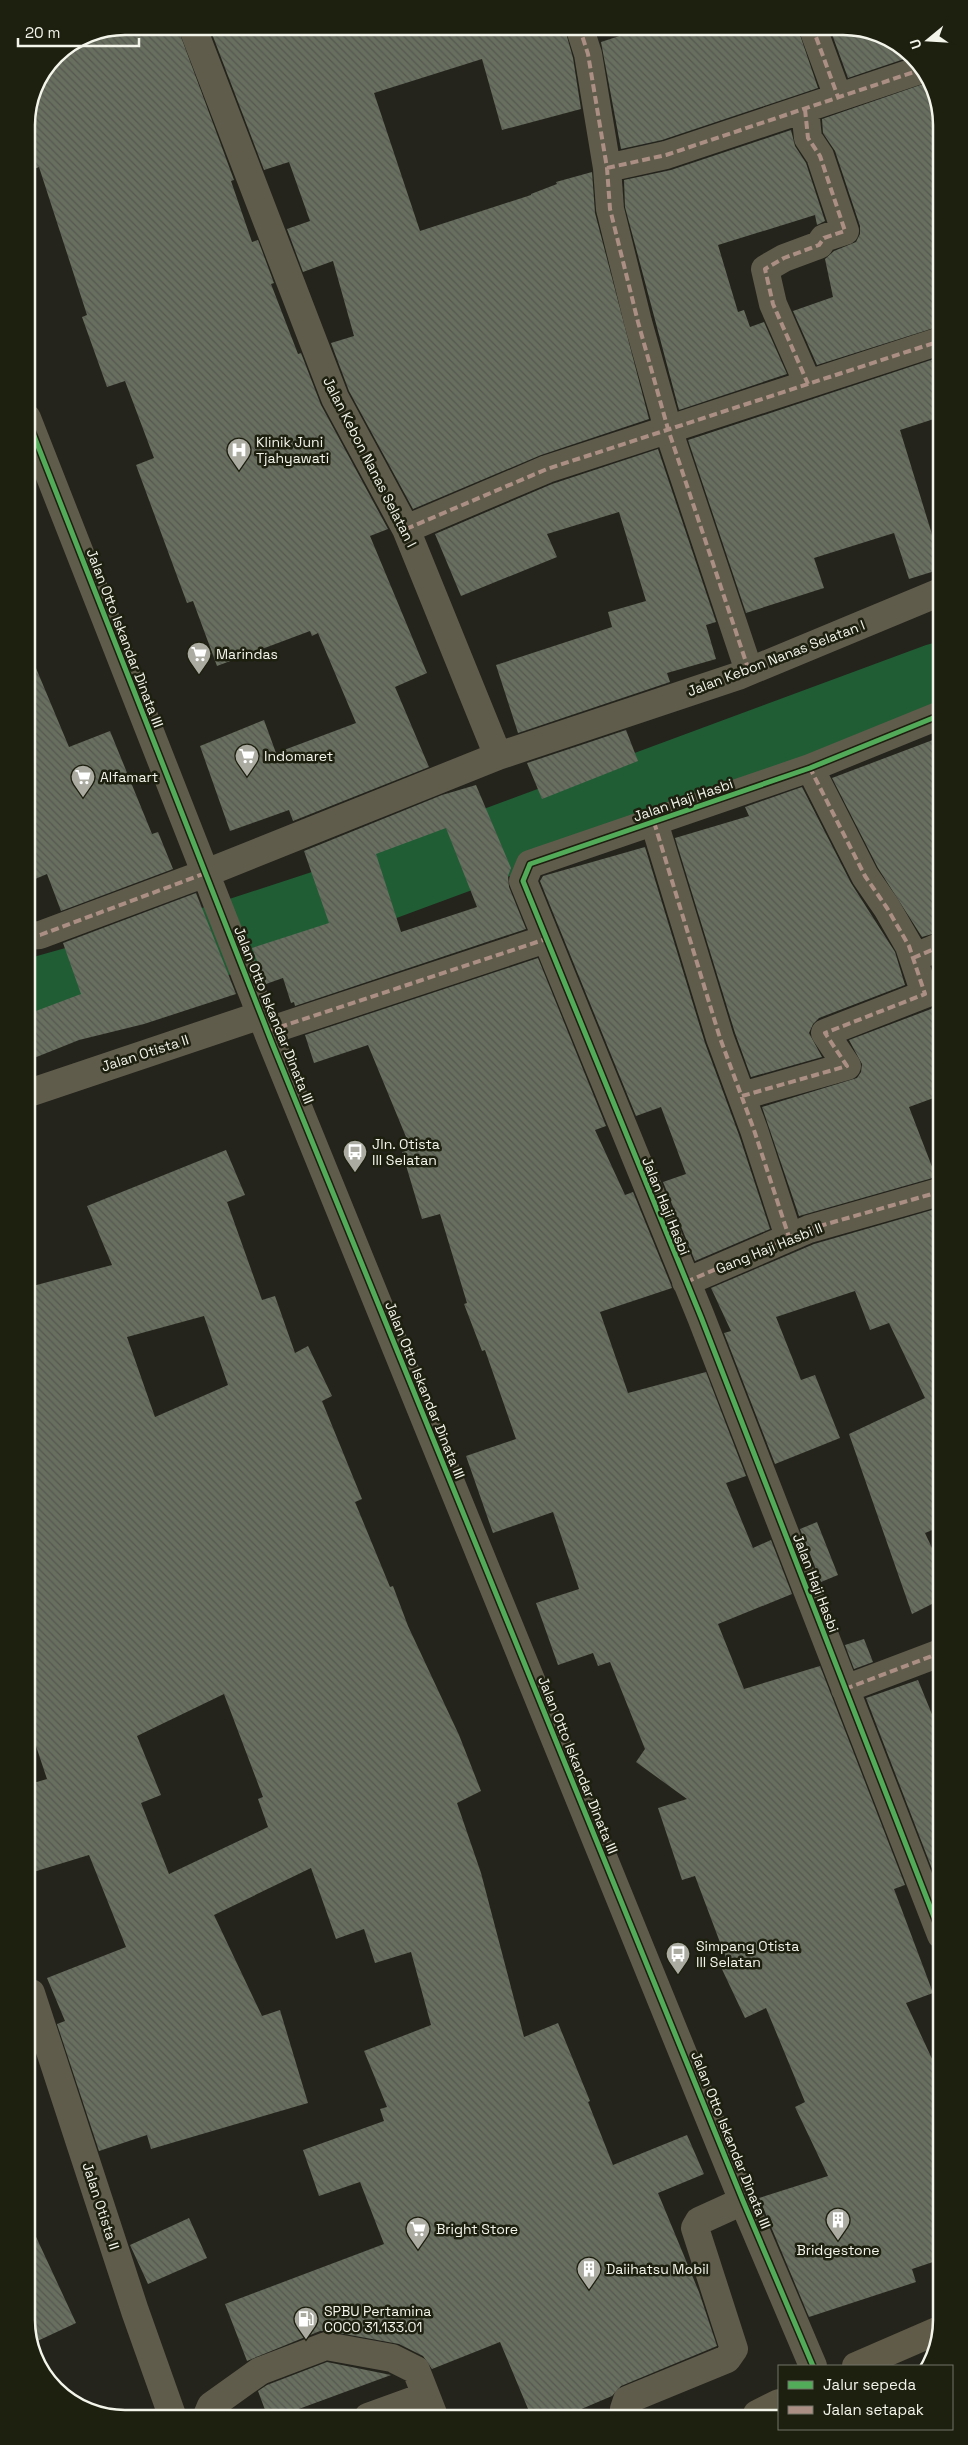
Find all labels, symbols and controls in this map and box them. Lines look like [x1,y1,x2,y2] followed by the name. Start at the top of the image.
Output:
[18,15,139,47] scale bar
[903,15,953,65] north arrow
[25,23,60,42] text: 20 m
[906,37,926,51] text: U
[319,374,421,550] street label: Jalan Kebon Nanas Selatan I
[256,433,329,467] place label: Klinik Juni Tjahyawati
[226,437,252,471] hospital icon: Klinik Juni Tjahyawati
[83,546,167,730] street label: Jalan Otto Iskandar Dinata III
[685,616,867,700] street label: Jalan Kebon Nanas Selatan I
[186,641,212,675] supermarket icon: Marindas
[216,645,278,663] place label: Marindas
[234,743,260,777] supermarket icon: Indomaret
[264,747,333,765] place label: Indomaret
[70,764,96,798] supermarket icon: Alfamart
[100,768,158,786] place label: Alfamart
[631,774,735,826] street label: Jalan Haji Hasbi
[230,923,318,1107] street label: Jalan Otto Iskandar Dinata III
[99,1030,191,1076] street label: Jalan Otista II
[372,1135,440,1169] place label: Jln. Otista III Selatan
[342,1139,368,1173] bus stop icon: Jln. Otista III Selatan
[638,1154,694,1258] street label: Jalan Haji Hasbi
[713,1218,825,1278] street label: Gang Haji Hasbi II
[381,1298,469,1482] street label: Jalan Otto Iskandar Dinata III
[789,1531,843,1635] street label: Jalan Haji Hasbi
[534,1673,622,1857] street label: Jalan Otto Iskandar Dinata III
[696,1937,799,1971] place label: Simpang Otista III Selatan
[665,1941,691,1975] bus stop icon: Simpang Otista III Selatan
[687,2048,775,2232] street label: Jalan Otto Iskandar Dinata III
[78,2160,124,2252] street label: Jalan Otista II
[825,2207,851,2241] building icon: Bridgestone
[405,2216,431,2250] supermarket icon: Bright Store
[436,2220,518,2238] place label: Bright Store
[796,2241,880,2259] place label: Bridgestone
[576,2256,602,2290] building icon: Daiihatsu Mobil
[606,2260,709,2278] place label: Daiihatsu Mobil
[324,2302,431,2336] place label: SPBU Pertamina COCO 31.133.01
[293,2306,319,2340] fuel station icon: SPBU Pertamina COCO 31.133.01
[778,2365,953,2430] legend
[823,2375,917,2394] text: Jalur sepeda
[823,2400,924,2419] text: Jalan setapak

